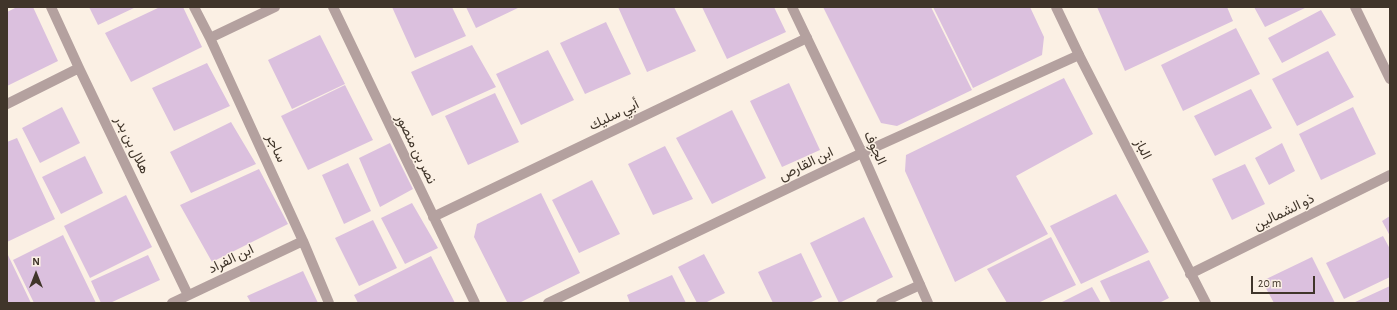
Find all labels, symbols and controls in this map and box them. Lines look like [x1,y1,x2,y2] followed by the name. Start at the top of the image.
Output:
[586,96,642,134] street label: أبي سليك
[392,111,440,187] street label: نصر بن منصور
[111,113,153,177] street label: هلال بن بدر
[860,129,890,167] street label: الجوف
[262,131,290,165] street label: ساجر
[1131,136,1155,162] street label: الباز
[776,144,836,184] street label: ابن القارص
[1251,190,1317,234] street label: ذو الشمالين
[206,241,256,277] street label: ابن الفراد
[16,254,56,294] north arrow
[32,256,40,267] text: N
[1253,268,1317,294] scale bar
[1258,277,1281,289] text: 20 m

